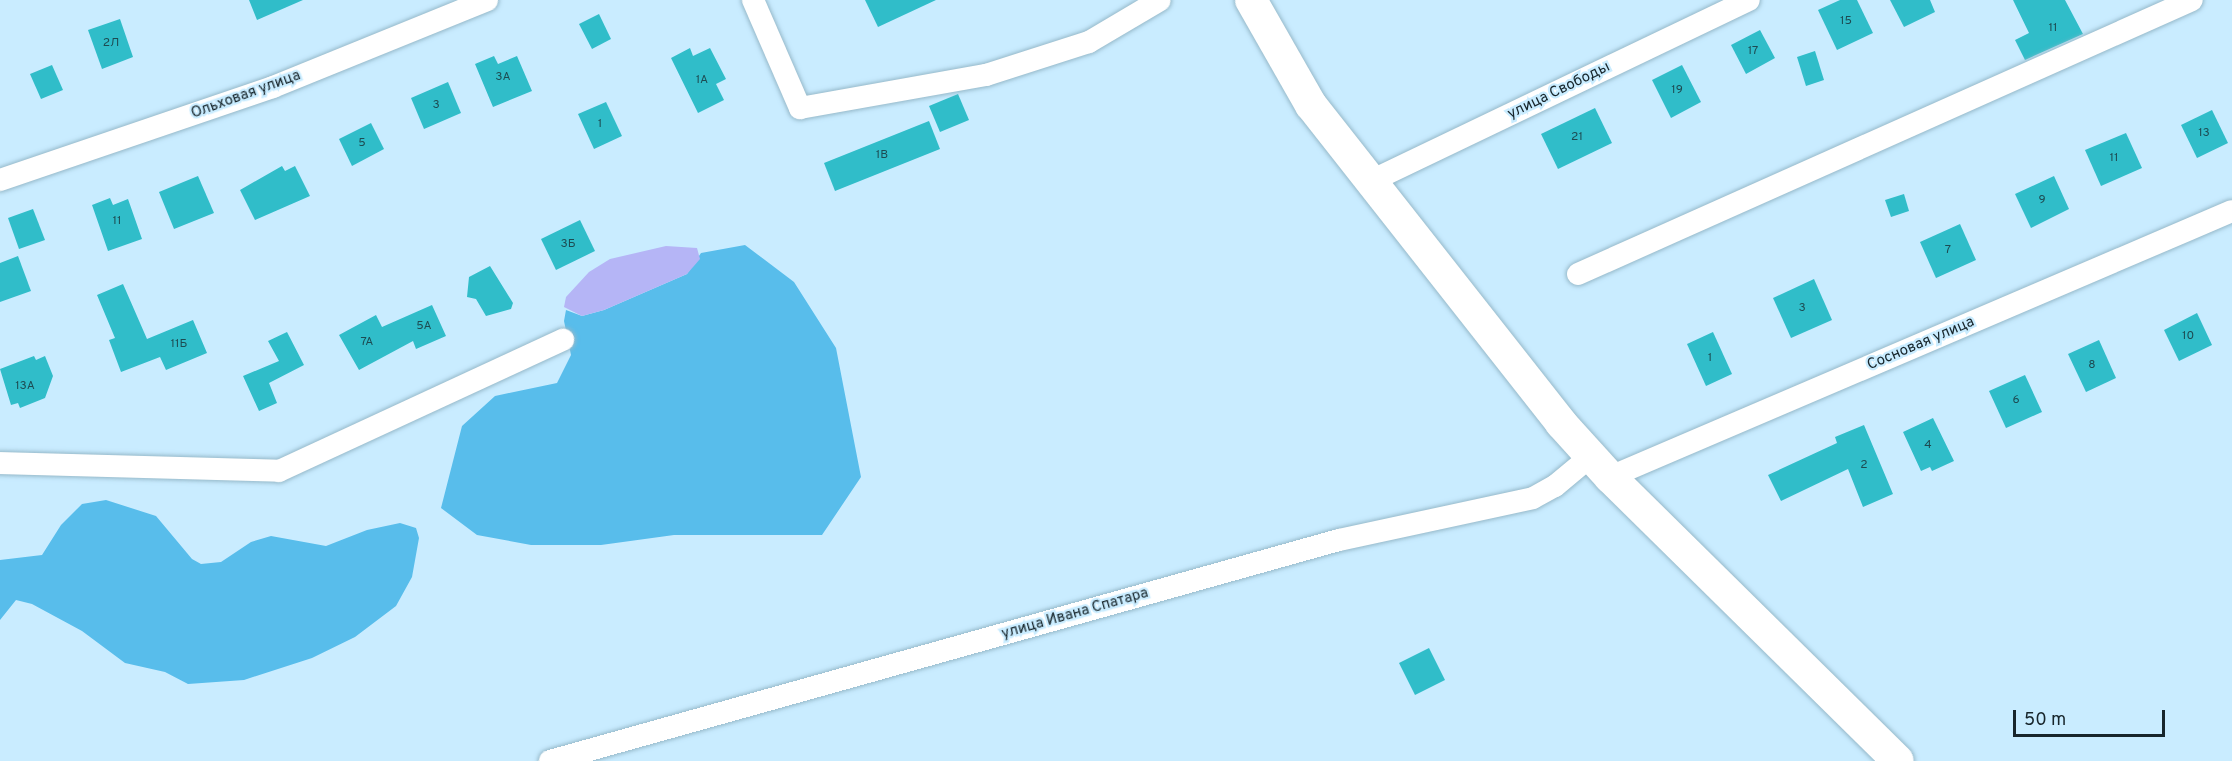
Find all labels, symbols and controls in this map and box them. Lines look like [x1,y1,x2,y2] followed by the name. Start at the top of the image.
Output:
[1840,15,1852,29] house number: 15
[2049,22,2057,36] house number: 11
[103,37,119,51] house number: 2Л
[1748,45,1758,59] house number: 17
[1505,58,1613,124] street label: улица Свободы
[189,67,303,123] street label: Ольховая улица
[495,71,511,85] house number: 3А
[696,74,708,88] house number: 1А
[1671,84,1683,98] house number: 19
[432,99,440,113] house number: 3
[598,118,602,132] house number: 1
[2198,127,2210,141] house number: 13
[1571,131,1583,145] house number: 21
[358,137,366,151] house number: 5
[876,149,888,163] house number: 1В
[2110,152,2118,166] house number: 11
[2038,194,2046,208] house number: 9
[113,215,121,229] house number: 11
[560,238,576,252] house number: 3Б
[1945,244,1951,258] house number: 7
[1798,302,1806,316] house number: 3
[1865,313,1977,375] street label: Сосновая улица
[416,320,432,334] house number: 5А
[2182,330,2194,344] house number: 10
[360,336,374,350] house number: 7А
[171,338,187,352] house number: 11Б
[1708,352,1712,366] house number: 1
[2088,359,2096,373] house number: 8
[15,380,35,394] house number: 13А
[2012,394,2020,408] house number: 6
[1924,439,1932,453] house number: 4
[1860,459,1868,473] house number: 2
[1000,584,1150,644] street label: улица Ивана Спатара
[2016,698,2168,736] scale bar
[2024,709,2066,732] text: 50 m

